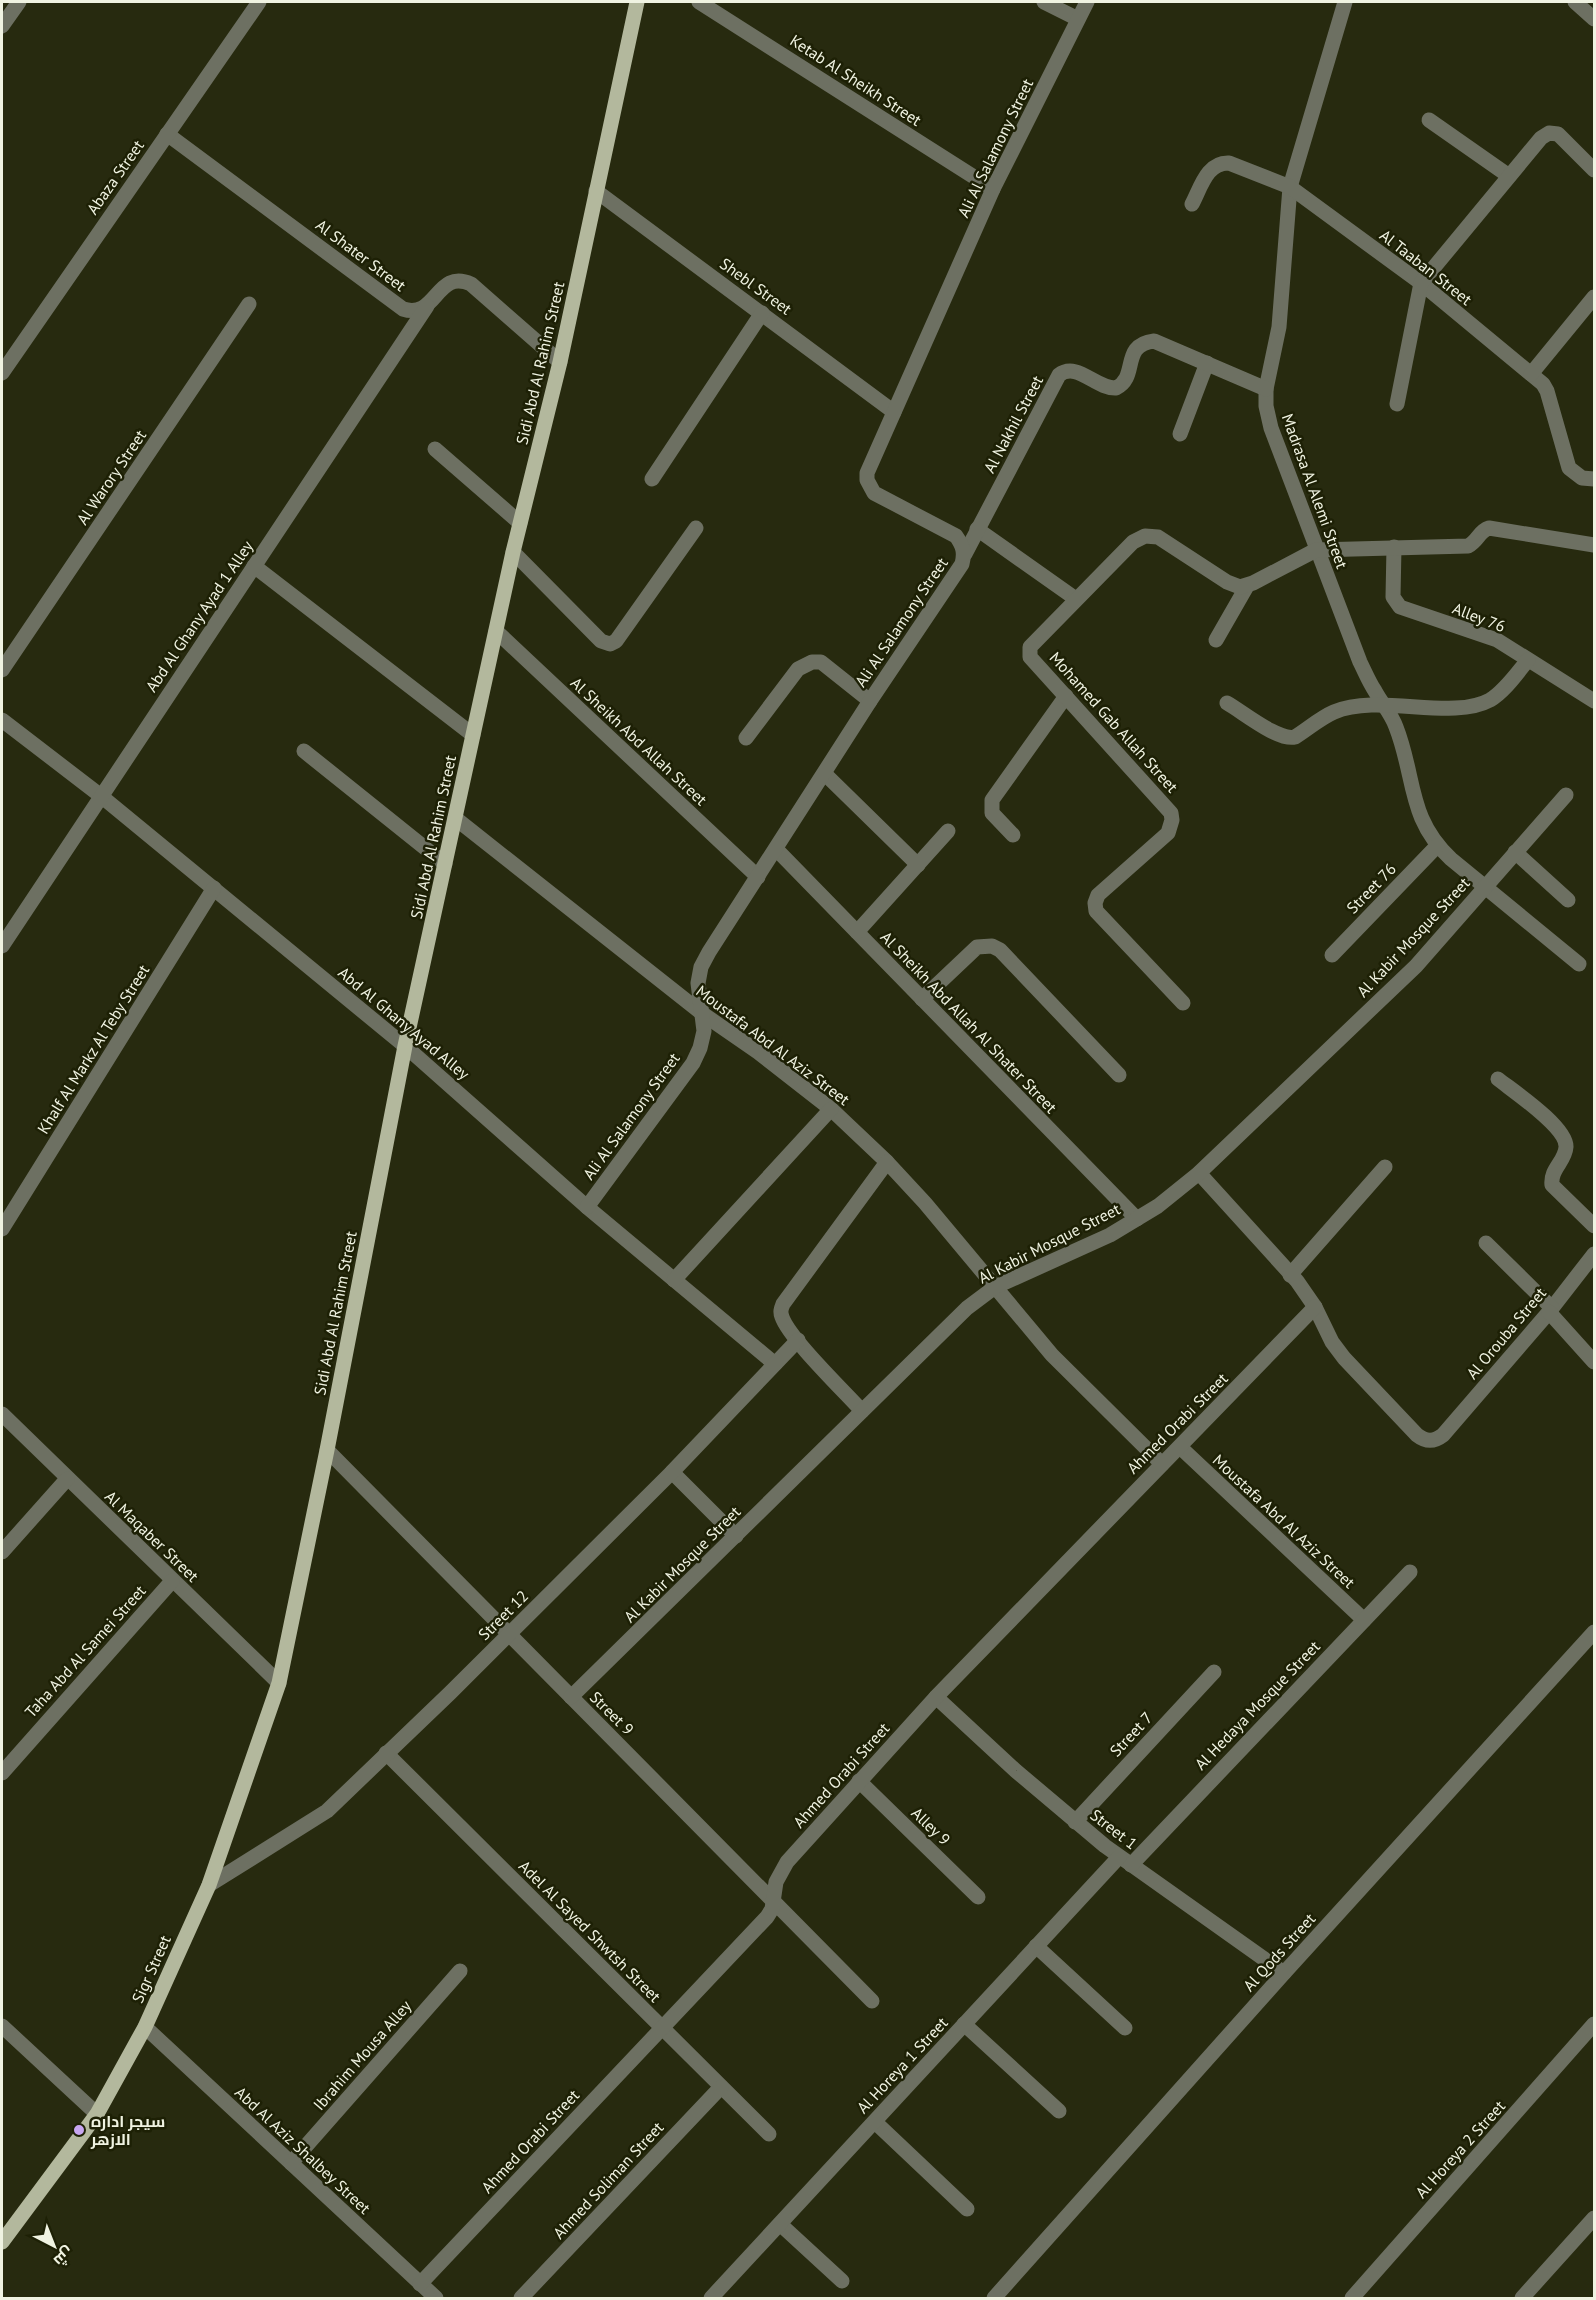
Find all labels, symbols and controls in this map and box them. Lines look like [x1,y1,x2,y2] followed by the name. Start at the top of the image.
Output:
[787,30,926,130] street label: Ketab Al Sheikh Street
[953,75,1038,221] street label: Ali Al Salamony Street
[82,136,148,218] street label: Abaza Street
[312,215,410,296] street label: Al Shater Street
[1376,225,1476,310] street label: Al Taaban Street
[716,253,796,319] street label: Shebl Street
[512,279,569,446] street label: Sidi Abd Al Rahim Street
[979,371,1047,476] street label: Al Nakhil Street
[1278,411,1353,572] street label: Madrasa Al Alemi Street
[72,425,150,528] street label: Al Warory Street
[141,536,257,695] street label: Abd Al Ghany Ayad 1 Alley
[850,553,952,691] street label: Ali Al Salamony Street
[1450,598,1508,636] street label: Alley 76
[1045,647,1183,797] street label: Mohamed Gab Allah Street
[567,673,712,810] street label: Al Sheikh Abd Allah Street
[406,753,460,921] street label: Sidi Abd Al Rahim Street
[1342,859,1400,917] street label: Street 76
[1352,872,1474,1001] street label: Al Kabir Mosque Street
[877,927,1062,1118] street label: Al Sheikh Abd Allah Al Shater Street
[33,960,154,1137] street label: Khalf Al Markz Al Teby Street
[334,962,474,1084] street label: Abd Al Ghany Ayad Alley
[692,981,854,1110] street label: Moustafa Abd Al Aziz Street
[578,1048,684,1183] street label: Ali Al Salamony Street
[975,1198,1124,1287] street label: Al Kabir Mosque Street
[309,1229,361,1397] street label: Sidi Abd Al Rahim Street
[1462,1283,1551,1383] street label: Al Orouba Street
[1122,1368,1232,1478] street label: Ahmed Orabi Street
[1209,1450,1360,1593] street label: Moustafa Abd Al Aziz Street
[101,1486,204,1586] street label: Al Maqaber Street
[620,1501,745,1626] street label: Al Kabir Mosque Street
[20,1580,150,1721] street label: Taha Abd Al Samei Street
[474,1586,532,1644] street label: Street 12
[1190,1636,1324,1774] street label: Al Hedaya Mosque Street
[586,1687,638,1739] street label: Street 9
[1105,1707,1157,1761] street label: Street 7
[789,1718,894,1832] street label: Ahmed Orabi Street
[907,1803,955,1849] street label: Alley 9
[1087,1805,1141,1853] street label: Street 1
[515,1856,666,2007] street label: Adel Al Sayed Shwtsh Street
[1239,1908,1320,1995] street label: Al Qods Street
[127,1932,175,2006] street label: Sigr Street
[309,1996,416,2114] street label: Ibrahim Mousa Alley
[852,2012,952,2117] street label: Al Horeya 1 Street
[231,2082,375,2218] street label: Abd Al Aziz Shalbey Street
[477,2085,584,2197] street label: Ahmed Orabi Street
[1411,2096,1509,2202] street label: Al Horeya 2 Street
[90,2111,165,2149] place label: سيجر اداره الازهر
[549,2117,668,2243] street label: Ahmed Soliman Street
[72,2123,86,2137] marker: سيجر اداره الازهر
[24,2216,84,2276] north arrow
[50,2243,78,2271] text: ش

